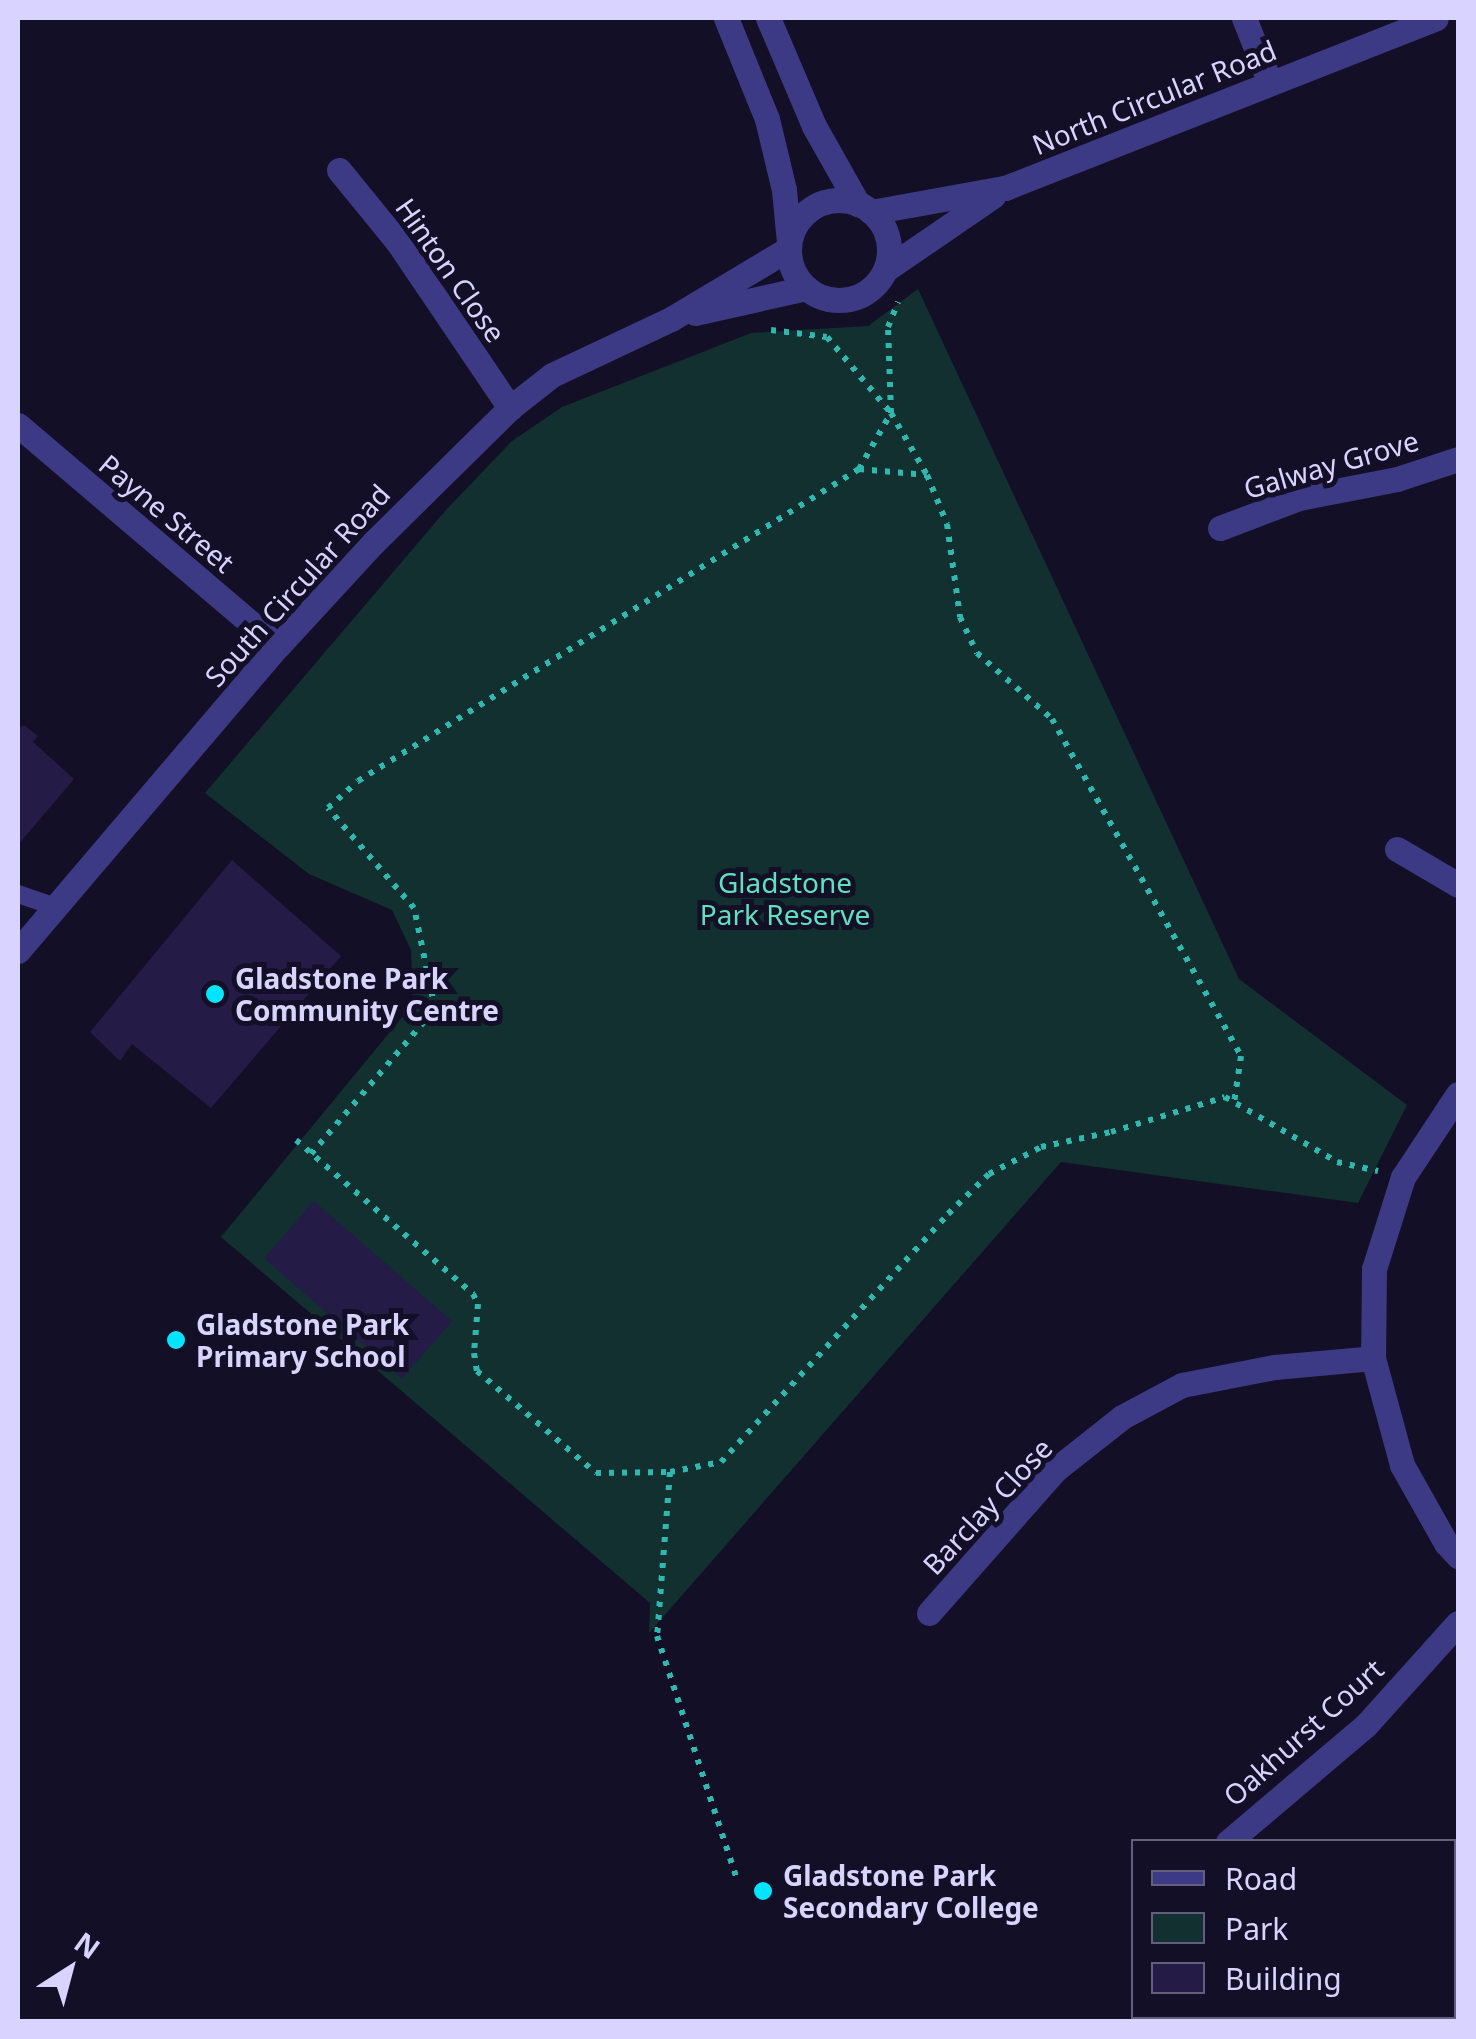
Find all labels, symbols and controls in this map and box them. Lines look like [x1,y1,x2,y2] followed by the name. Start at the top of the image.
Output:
[1027,33,1281,161] street label: North Circular Road
[389,192,513,348] street label: Hinton Close
[1240,423,1422,505] street label: Galway Grove
[93,447,241,579] street label: Payne Street
[198,477,396,693] street label: South Circular Road
[700,865,870,931] park label: Gladstone Park Reserve
[235,961,499,1027] place label: Gladstone Park Community Centre
[204,983,226,1005] marker: Gladstone Park Community Centre
[196,1307,409,1373] place label: Gladstone Park Primary School
[165,1329,187,1351] marker: Gladstone Park Primary School
[915,1431,1059,1581] street label: Barclay Close
[1216,1652,1390,1812] street label: Oakhurst Court
[1131,1839,1456,2019] legend
[783,1858,1039,1924] place label: Gladstone Park Secondary College
[1225,1858,1297,1899] text: Road
[752,1880,774,1902] marker: Gladstone Park Secondary College
[1225,1908,1288,1949] text: Park
[20,1919,120,2019] north arrow
[67,1923,108,1967] text: N
[1225,1958,1342,1999] text: Building

